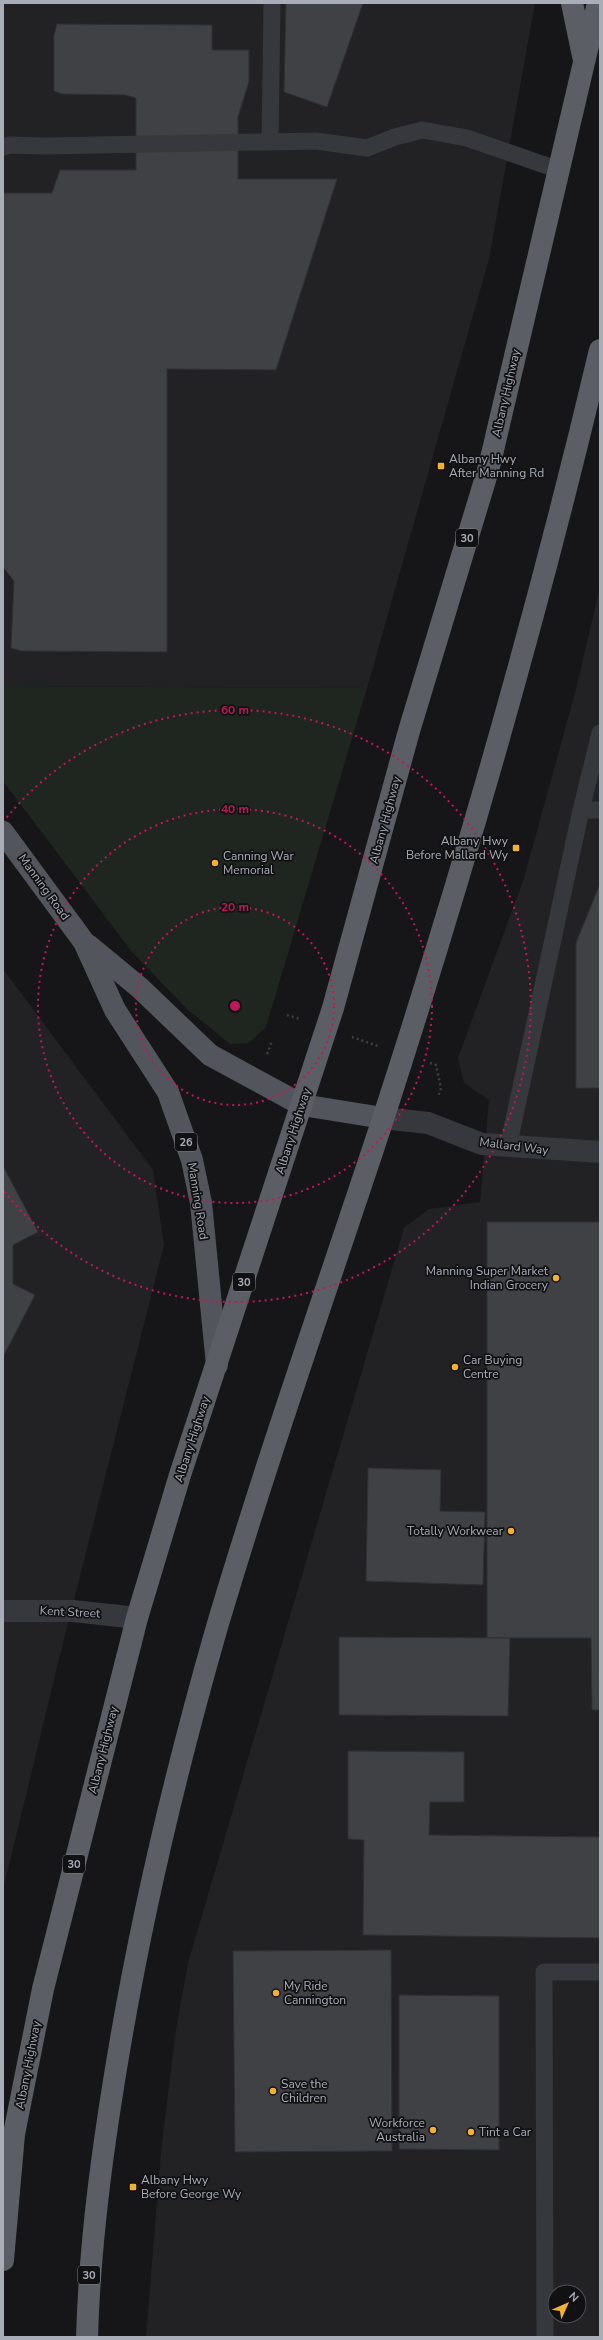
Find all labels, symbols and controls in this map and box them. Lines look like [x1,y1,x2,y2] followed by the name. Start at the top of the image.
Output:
[488,347,524,439] street label: Albany Highway
[449,451,544,481] place label: Albany Hwy After Manning Rd
[436,461,446,471] marker: Albany Hwy After Manning Rd
[456,529,478,547] road number: 30
[221,702,249,718] text: 60 m
[366,774,405,865] street label: Albany Highway
[221,801,249,817] text: 40 m
[406,833,509,863] place label: Albany Hwy Before Mallard Wy
[511,843,521,853] marker: Albany Hwy Before Mallard Wy
[223,848,294,878] place label: Canning War Memorial
[15,851,73,923] street label: Manning Road
[210,858,220,868] marker: Canning War Memorial
[221,899,249,915] text: 20 m
[228,999,242,1013] centre of rings
[272,1085,315,1176] street label: Albany Highway
[175,1133,197,1151] road number: 26
[479,1134,550,1158] street label: Mallard Way
[184,1161,212,1241] street label: Manning Road
[426,1263,549,1293] place label: Manning Super Market Indian Grocery
[233,1273,255,1291] road number: 30
[551,1273,561,1283] marker: Manning Super Market Indian Grocery
[463,1352,522,1382] place label: Car Buying Centre
[450,1362,460,1372] marker: Car Buying Centre
[171,1393,214,1484] street label: Albany Highway
[407,1523,504,1539] place label: Totally Workwear
[506,1526,516,1536] marker: Totally Workwear
[39,1602,101,1622] street label: Kent Street
[84,1704,122,1796] street label: Albany Highway
[63,1855,85,1873] road number: 30
[284,1978,346,2008] place label: My Ride Cannington
[271,1988,281,1998] marker: My Ride Cannington
[12,2019,45,2111] street label: Albany Highway
[281,2076,328,2106] place label: Save the Children
[268,2086,278,2096] marker: Save the Children
[369,2115,425,2145] place label: Workforce Australia
[479,2124,532,2140] place label: Tint a Car
[428,2125,438,2135] marker: Workforce Australia
[466,2127,476,2137] marker: Tint a Car
[141,2172,242,2202] place label: Albany Hwy Before George Wy
[128,2182,138,2192] marker: Albany Hwy Before George Wy
[78,2266,100,2284] road number: 30
[547,2284,587,2324] north arrow
[566,2289,582,2305] text: N

